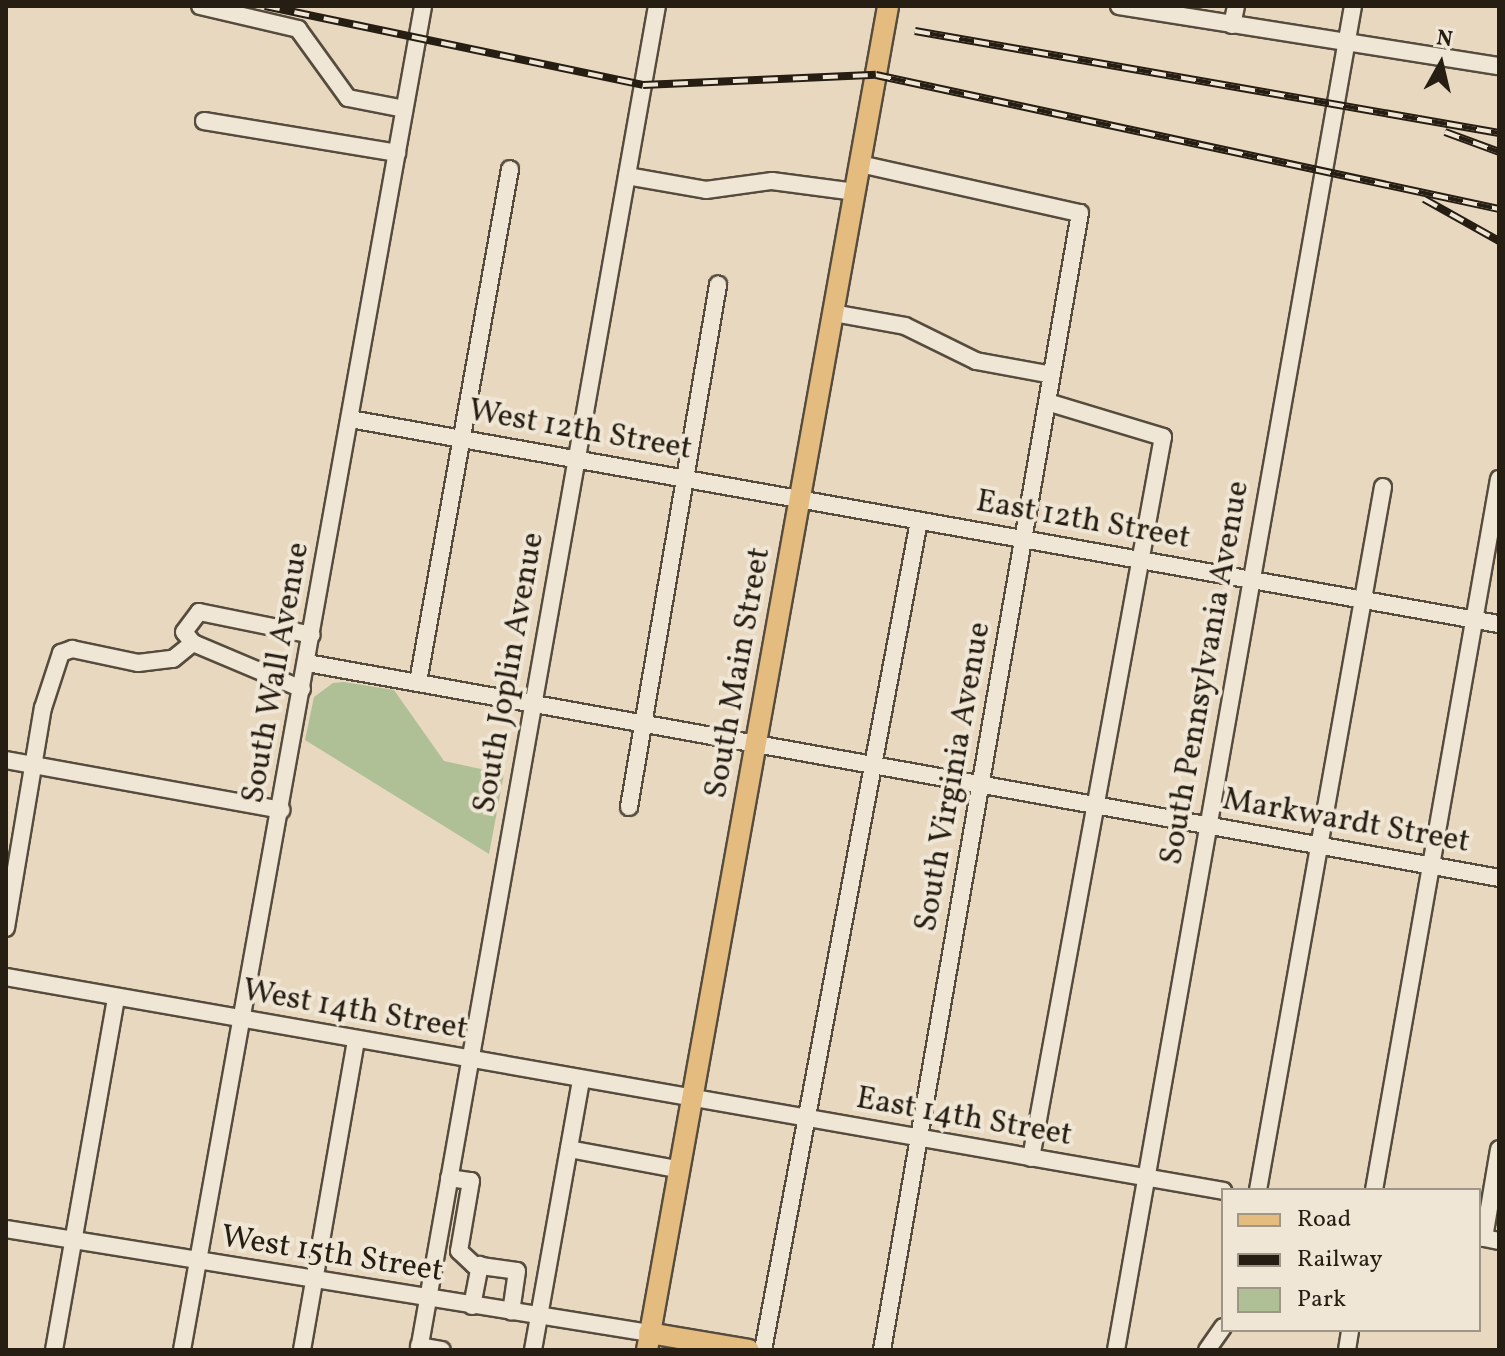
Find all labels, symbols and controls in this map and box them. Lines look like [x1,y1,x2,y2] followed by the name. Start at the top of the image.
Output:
[1434,23,1454,56] text: N
[1401,24,1481,104] north arrow
[465,392,695,470] street label: West 12th Street
[1153,478,1259,868] street label: South Pennsylvania Avenue
[973,483,1193,559] street label: East 12th Street
[466,530,554,816] street label: South Joplin Avenue
[235,539,319,807] street label: South Wall Avenue
[698,545,780,801] street label: South Main Street
[908,619,1000,935] street label: South Virginia Avenue
[1219,781,1473,863] street label: Markwardt Street
[239,972,471,1050] street label: West 14th Street
[853,1080,1075,1156] street label: East 14th Street
[1221,1188,1481,1332] legend
[1297,1203,1351,1237] text: Road
[218,1218,446,1292] street label: West 15th Street
[1297,1243,1383,1277] text: Railway
[1297,1283,1346,1317] text: Park

